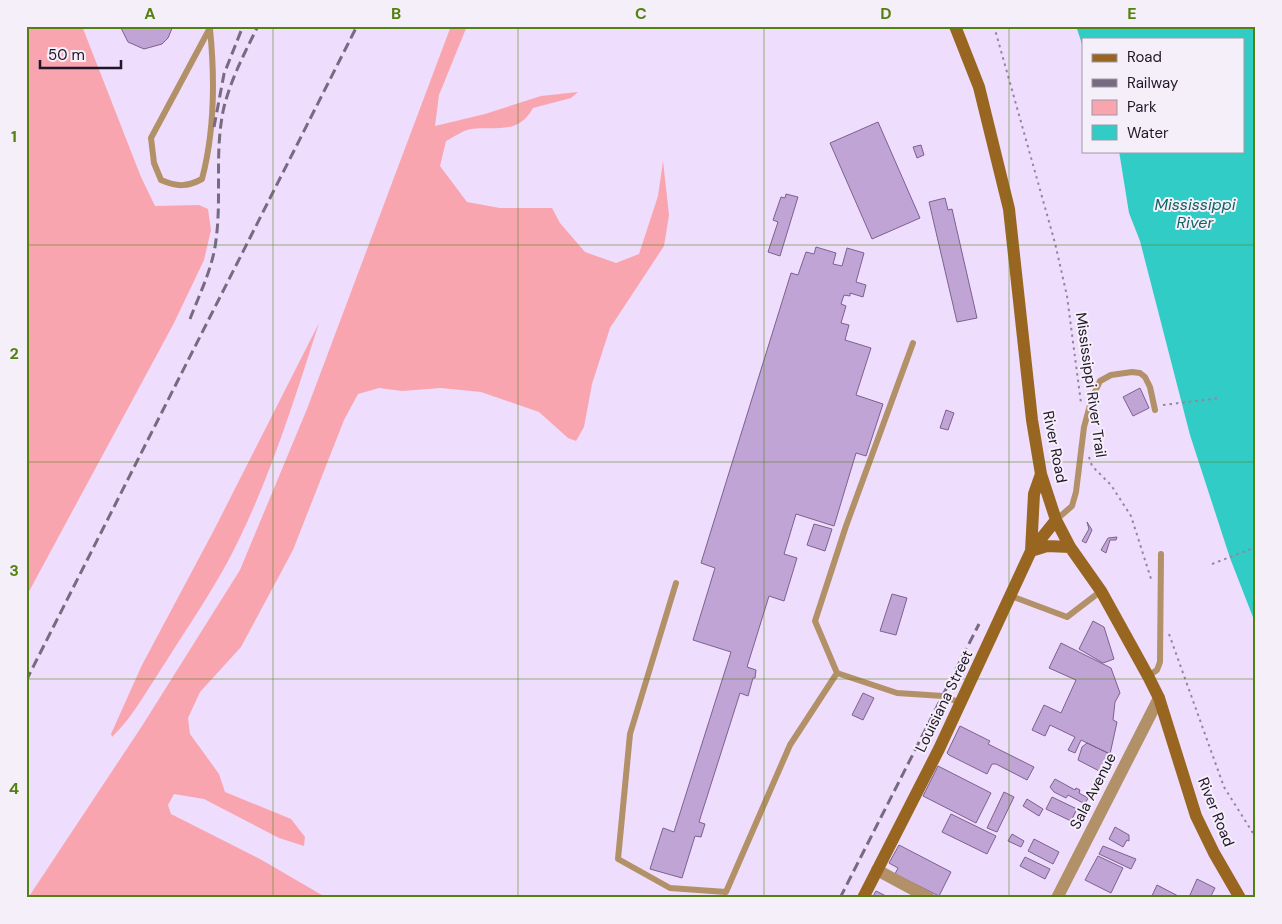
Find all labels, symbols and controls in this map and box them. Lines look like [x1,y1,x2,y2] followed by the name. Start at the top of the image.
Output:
[144,3,156,24] text: A
[391,3,401,24] text: B
[635,3,647,24] text: C
[880,3,892,24] text: D
[1127,3,1137,24] text: E
[40,38,121,70] scale bar
[1082,38,1244,152] legend
[48,45,85,65] text: 50 m
[1127,47,1162,67] text: Road
[1127,73,1179,93] text: Railway
[1127,97,1157,117] text: Park
[1127,123,1169,143] text: Water
[11,126,17,147] text: 1
[1154,194,1237,233] water label: Mississippi River
[1071,311,1111,459] street label: Mississippi River Trail
[9,343,19,364] text: 2
[1038,409,1072,485] street label: River Road
[9,560,19,581] text: 3
[911,647,977,755] street label: Louisiana Street
[1065,749,1121,833] street label: Sala Avenue
[1193,774,1239,850] street label: River Road
[9,778,19,799] text: 4

